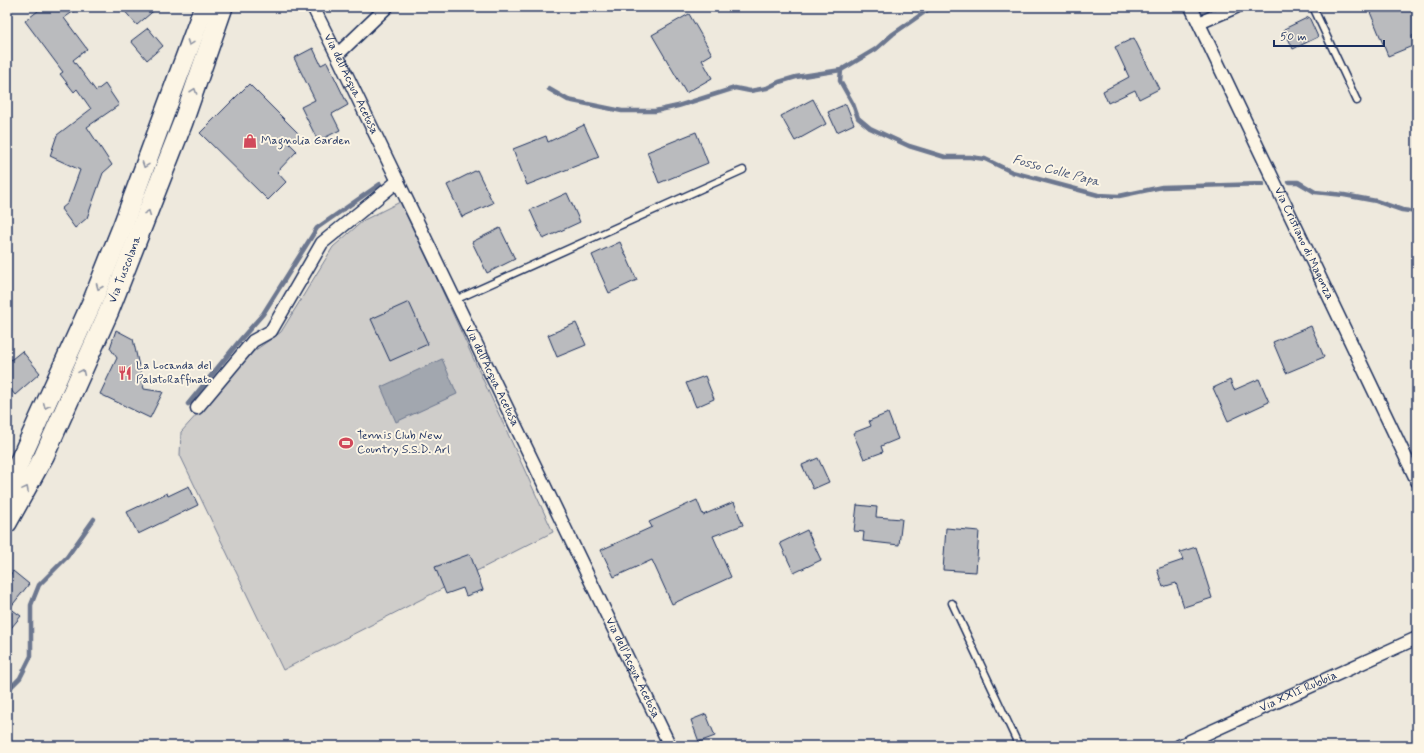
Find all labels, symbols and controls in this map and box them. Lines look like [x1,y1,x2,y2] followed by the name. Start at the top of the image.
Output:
[1274,22,1384,48] scale bar
[1280,29,1307,45] text: 50 m
[320,31,382,137] street label: Via dell'Acqua Acetosa
[186,40,194,47] one-way arrow
[189,88,197,95] one-way arrow
[242,133,258,149] shop icon: Magnolia Garden
[261,133,350,150] place label: Magnolia Garden
[1011,151,1102,191] water label: Fosso Colle Papa
[141,162,149,169] one-way arrow
[1270,184,1338,303] street label: Via Cristiano di Magonza
[143,209,151,216] one-way arrow
[105,233,146,306] street label: Via Tuscolana
[95,283,103,290] one-way arrow
[461,323,523,429] street label: Via dell'Acqua Acetosa
[136,358,212,388] place label: La Locanda del PalatoRaffinato
[117,365,133,381] restaurant icon: La Locanda del PalatoRaffinato
[77,368,85,376] one-way arrow
[43,401,51,409] one-way arrow
[357,428,450,458] place label: Tennis Club New Country S.S.D. Arl
[338,435,354,451] sports icon: Tennis Club New Country S.S.D. Arl
[21,486,29,493] one-way arrow
[601,615,663,721] street label: Via dell'Acqua Acetosa
[1257,667,1340,716] street label: Via XXII Rubbia

